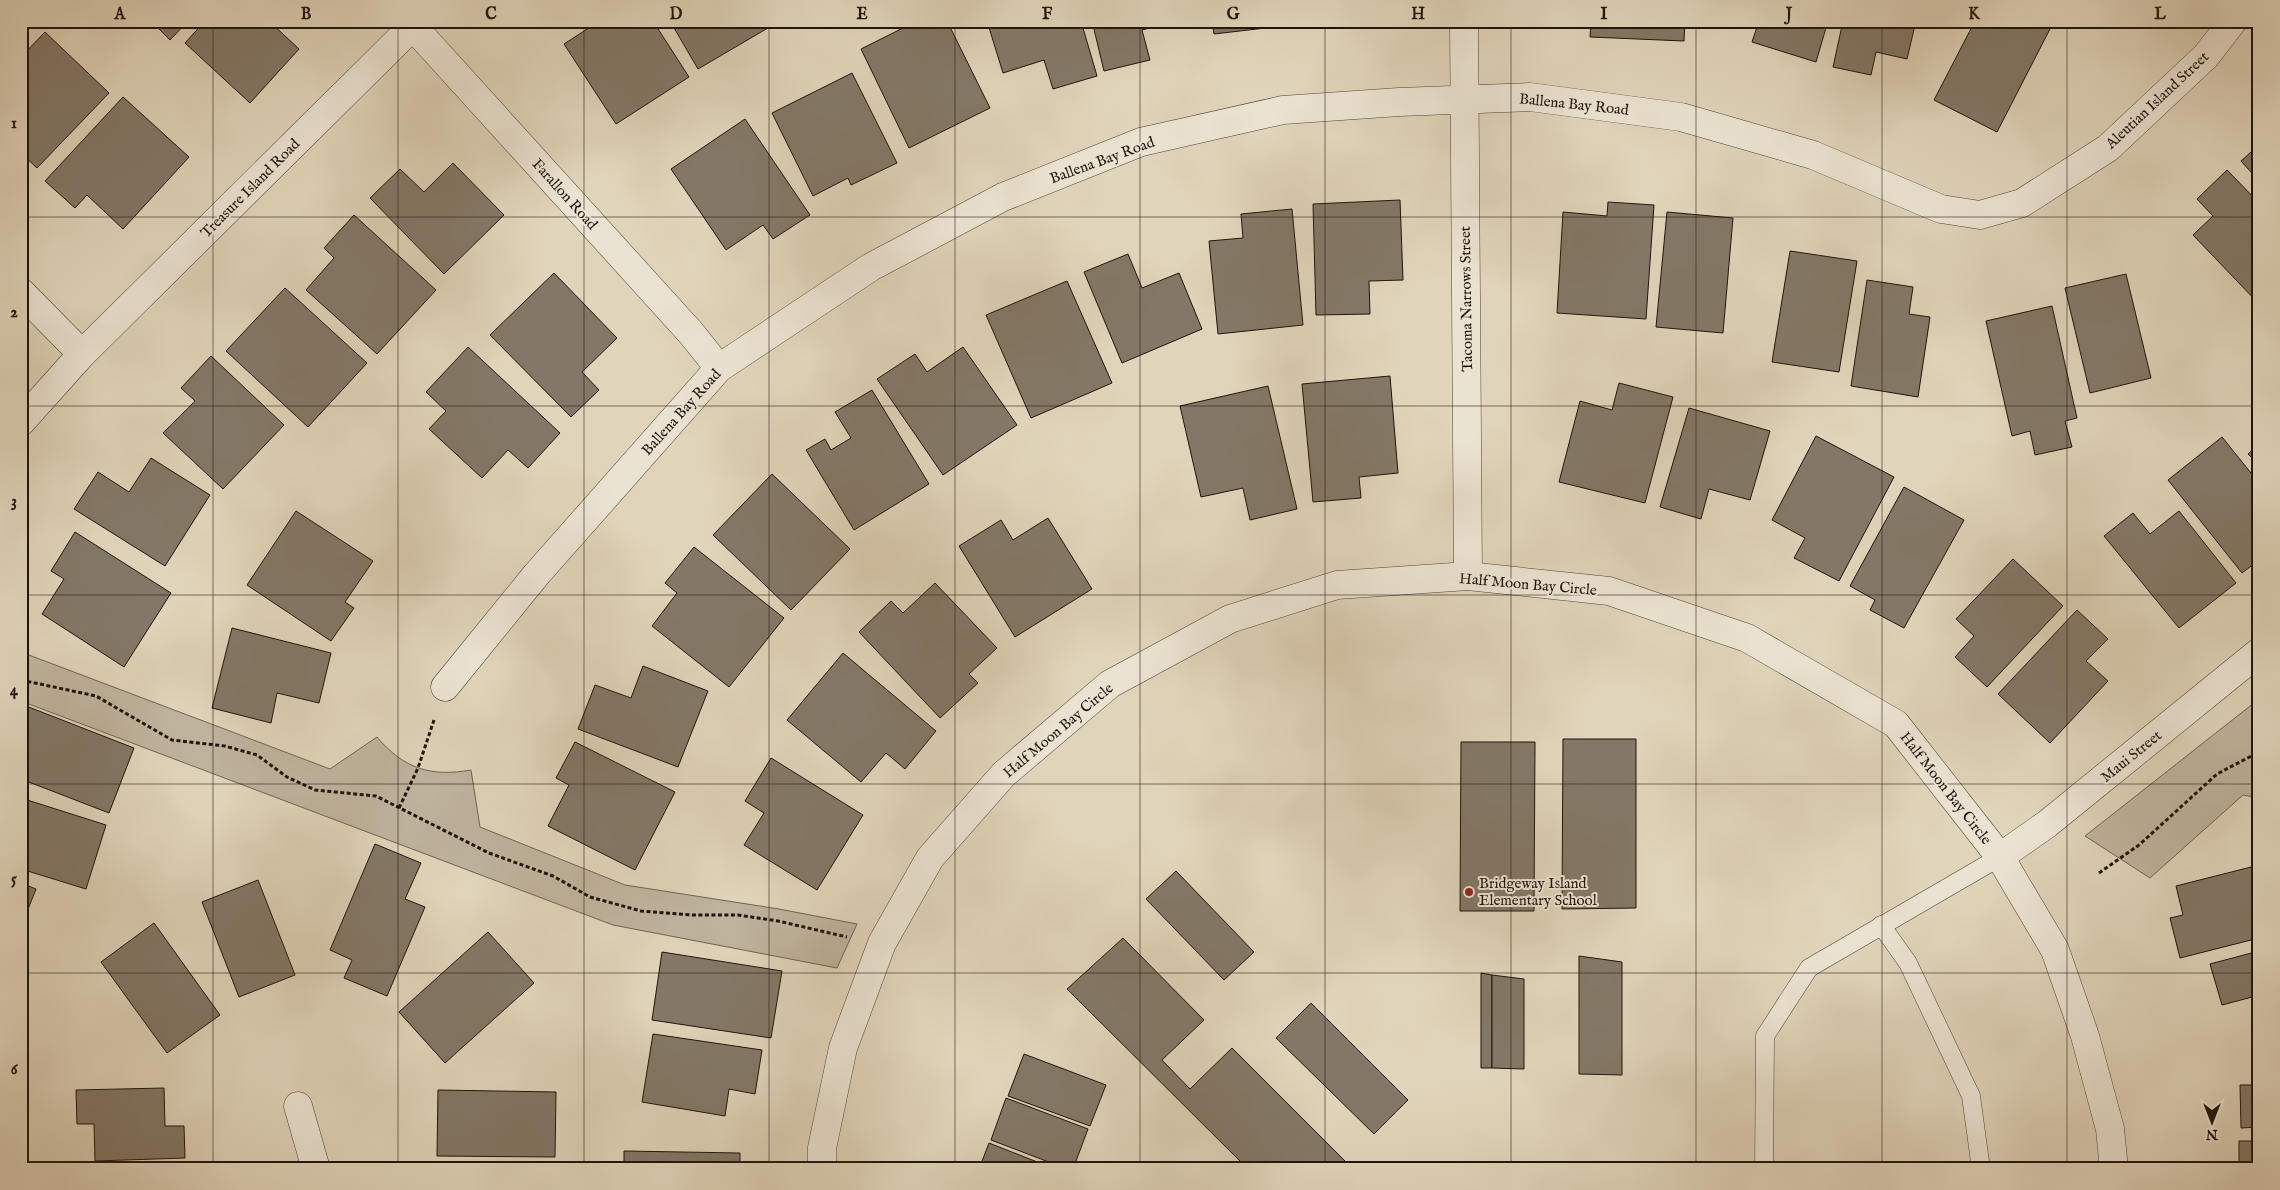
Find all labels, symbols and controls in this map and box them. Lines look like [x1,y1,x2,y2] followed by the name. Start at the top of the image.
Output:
[114,5,127,25] text: A
[301,5,312,25] text: B
[485,5,497,25] text: C
[670,5,683,25] text: D
[856,5,868,25] text: E
[1042,5,1053,25] text: F
[1227,5,1240,25] text: G
[1411,5,1425,25] text: H
[1601,5,1608,25] text: I
[1784,5,1793,25] text: J
[1968,5,1981,25] text: K
[2154,5,2166,25] text: L
[2101,48,2213,154] street label: Aleutian Island Street
[1518,89,1631,120] street label: Ballena Bay Road
[11,114,17,134] text: 1
[1047,132,1158,188] street label: Ballena Bay Road
[197,134,305,242] street label: Treasure Island Road
[528,155,602,235] street label: Farallon Road
[1456,226,1477,372] street label: Tacoma Narrows Street
[10,303,18,323] text: 2
[638,364,726,460] street label: Ballena Bay Road
[11,492,17,512] text: 3
[1458,569,1598,600] street label: Half Moon Bay Circle
[999,679,1117,782] street label: Half Moon Bay Circle
[10,681,19,701] text: 4
[2097,726,2166,787] street label: Maui Street
[1896,728,1996,849] street label: Half Moon Bay Circle
[11,870,17,890] text: 5
[1479,874,1598,910] place label: Bridgeway Island Elementary School
[1463,886,1475,898] marker: Bridgeway Island Elementary School
[11,1060,19,1080] text: 6
[2188,1098,2238,1148] north arrow
[2206,1125,2219,1143] text: N

